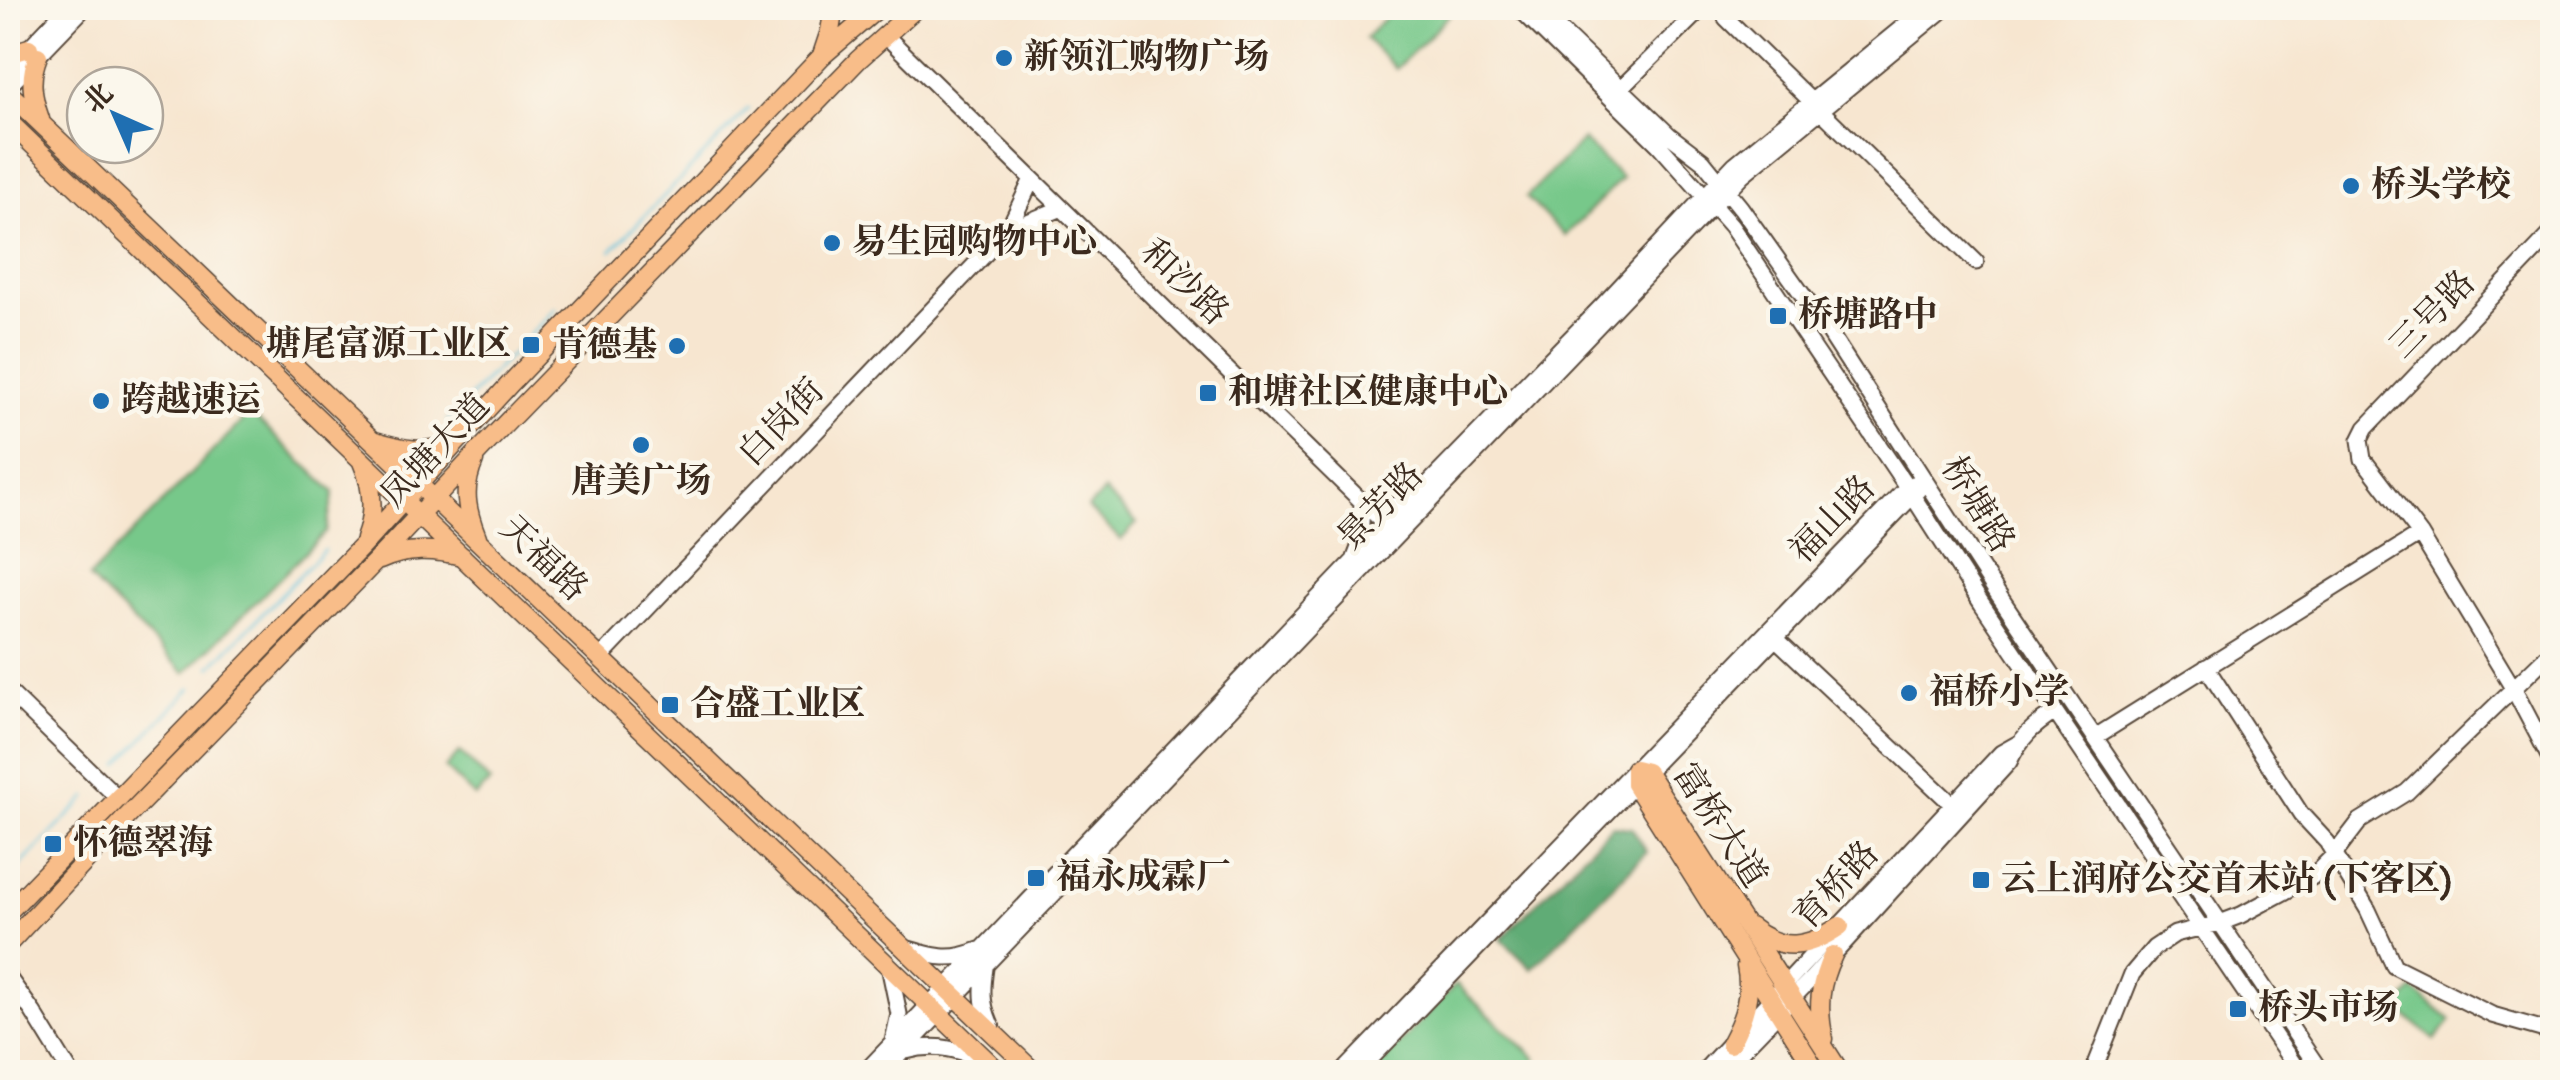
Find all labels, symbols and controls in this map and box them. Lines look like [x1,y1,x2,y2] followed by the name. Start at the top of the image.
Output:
[1024,36,1269,80] place label: 新领汇购物广场
[993,47,1015,69] marker: 新领汇购物广场
[65,65,165,165] north arrow
[76,76,121,121] text: 北
[2371,164,2511,208] place label: 桥头学校
[2340,175,2362,197] marker: 桥头学校
[852,221,1097,265] place label: 易生园购物中心
[1131,231,1237,335] street label: 和沙路
[821,232,843,254] marker: 易生园购物中心
[2381,262,2485,368] street label: 三号路
[1798,294,1938,338] place label: 桥塘路中
[1767,305,1789,327] marker: 桥塘路中
[266,323,511,367] place label: 塘尾富源工业区
[552,324,657,368] place label: 肯德基
[520,334,542,356] marker: 塘尾富源工业区
[666,335,688,357] marker: 肯德基
[730,370,834,476] street label: 白岗街
[1228,371,1508,415] place label: 和塘社区健康中心
[121,379,261,423] place label: 跨越速运
[1197,382,1219,404] marker: 和塘社区健康中心
[372,385,500,517] street label: 凤塘大道
[90,390,112,412] marker: 跨越速运
[630,434,652,456] marker: 唐美广场
[1931,449,2023,561] street label: 桥塘路
[1329,454,1433,560] street label: 景芳路
[571,460,711,504] place label: 唐美广场
[1781,467,1885,573] street label: 福山路
[490,507,596,611] street label: 天福路
[1929,671,2069,715] place label: 福桥小学
[1898,682,1920,704] marker: 福桥小学
[690,683,865,727] place label: 合盛工业区
[659,694,681,716] marker: 合盛工业区
[1662,755,1776,897] street label: 富桥大道
[73,822,213,866] place label: 怀德翠海
[42,833,64,855] marker: 怀德翠海
[1785,833,1889,939] street label: 育桥路
[1056,856,1231,900] place label: 福永成霖厂
[2001,858,2452,902] place label: 云上润府公交首末站 (下客区)
[1025,867,1047,889] marker: 福永成霖厂
[1970,869,1992,891] marker: 云上润府公交首末站 (下客区)
[2258,987,2398,1031] place label: 桥头市场
[2227,998,2249,1020] marker: 桥头市场

